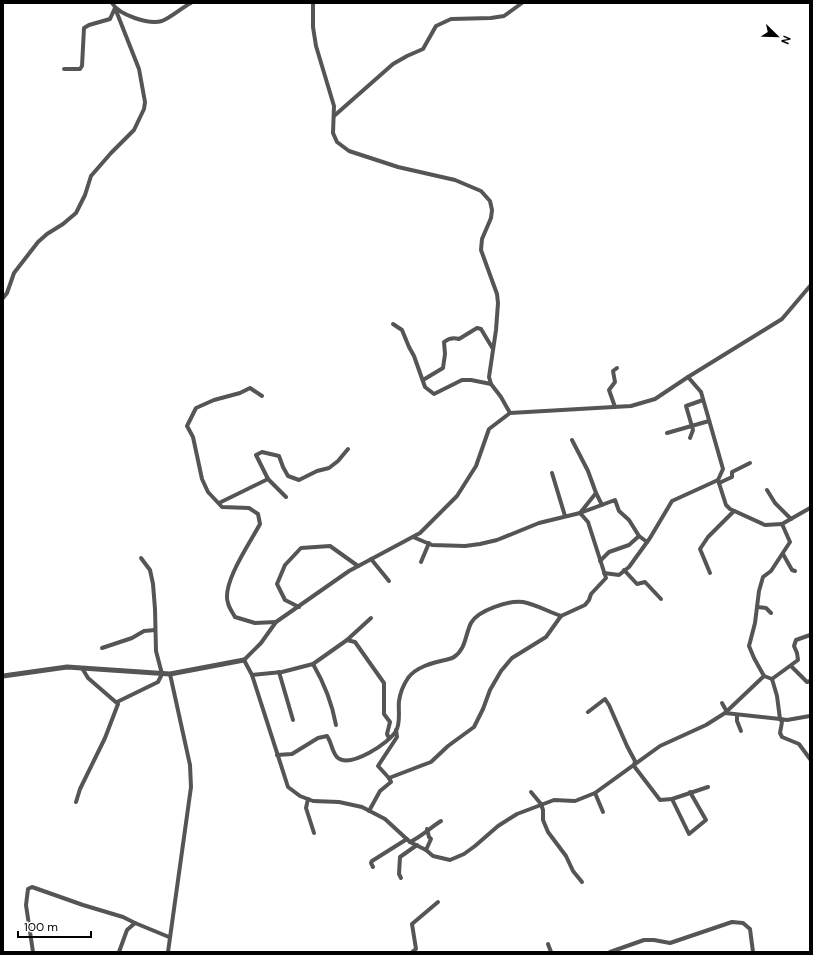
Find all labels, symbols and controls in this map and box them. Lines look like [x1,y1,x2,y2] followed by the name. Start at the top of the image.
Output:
[757,16,797,56] north arrow
[778,33,794,46] text: N
[18,913,91,939] scale bar
[24,919,58,935] text: 100 m

